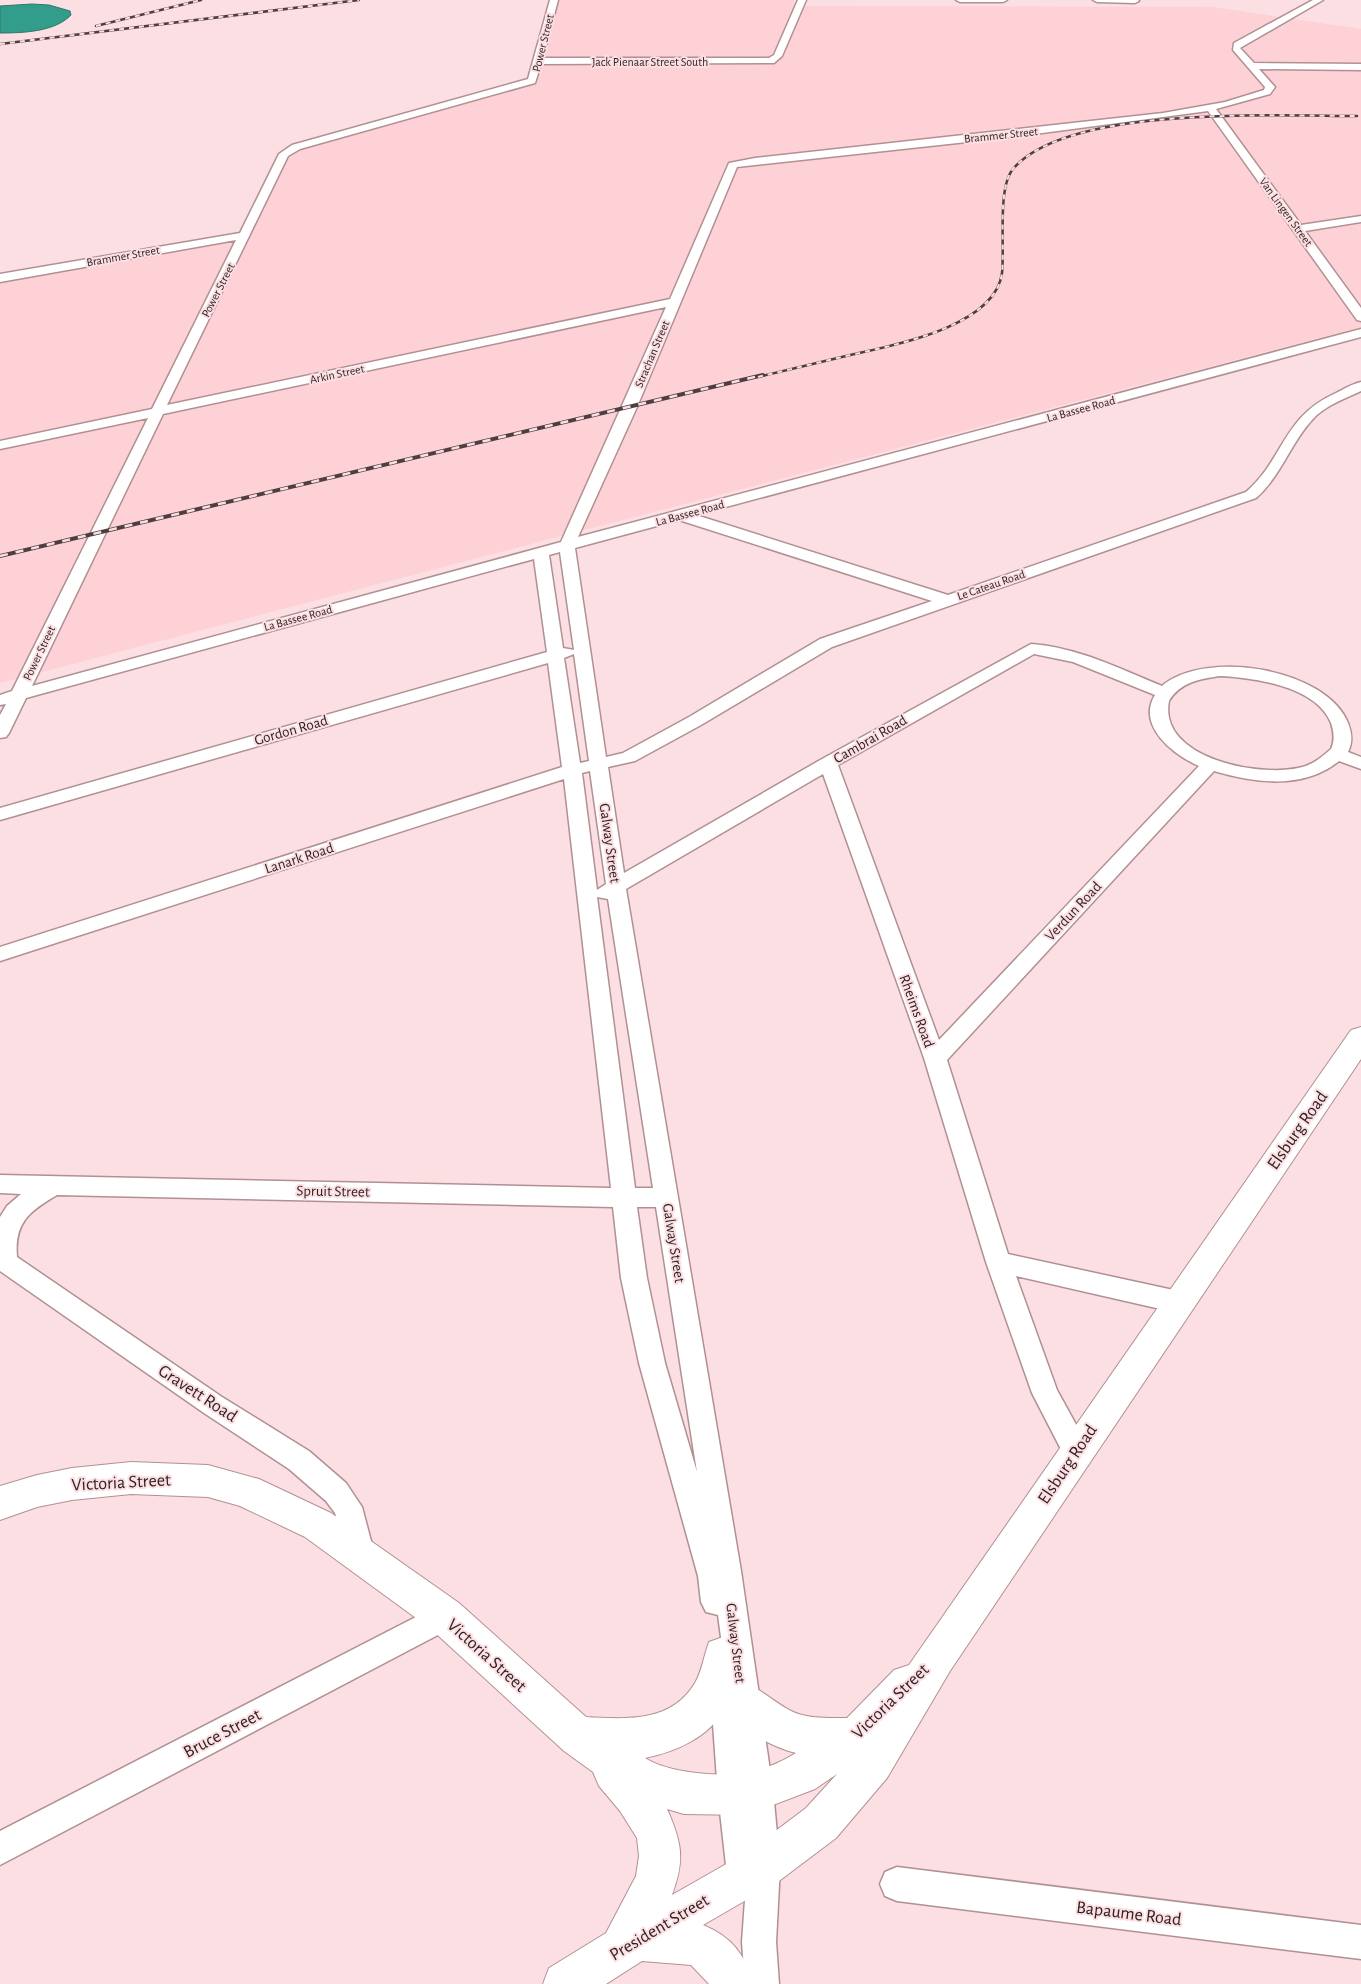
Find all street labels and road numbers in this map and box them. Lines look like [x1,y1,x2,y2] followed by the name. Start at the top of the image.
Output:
[530,13,556,73] street label: Power Street
[592,56,708,68] street label: Jack Pienaar Street South
[963,125,1039,145] street label: Brammer Street
[1257,175,1315,249] street label: Van Lingen Street
[85,244,161,268] street label: Brammer Street
[199,261,237,319] street label: Power Street
[633,319,672,389] street label: Strachan Street
[309,362,366,386] street label: Arkin Street
[1045,394,1117,424] street label: La Bassee Road
[654,498,726,528] street label: La Bassee Road
[956,568,1026,602] street label: Le Cateau Road
[262,603,334,633] street label: La Bassee Road
[21,624,57,682] street label: Power Street
[831,712,910,766] street label: Cambrai Road
[253,713,330,748] street label: Gordon Road
[596,802,623,884] street label: Galway Street
[263,840,336,877] street label: Lanark Road
[1042,879,1105,944] street label: Verdun Road
[896,973,937,1050] street label: Rheims Road
[1264,1088,1331,1173] street label: Elsburg Road
[296,1183,370,1200] street label: Spruit Street
[660,1202,687,1284] street label: Galway Street
[155,1362,240,1426] street label: Gravett Road
[1035,1422,1101,1507] street label: Elsburg Road
[71,1471,171,1495] street label: Victoria Street
[723,1602,748,1684] street label: Galway Street
[443,1616,529,1696] street label: Victoria Street
[849,1661,933,1743] street label: Victoria Street
[181,1706,264,1762] street label: Bruce Street
[607,1891,712,1964] street label: President Street
[1075,1899,1183,1929] street label: Bapaume Road

